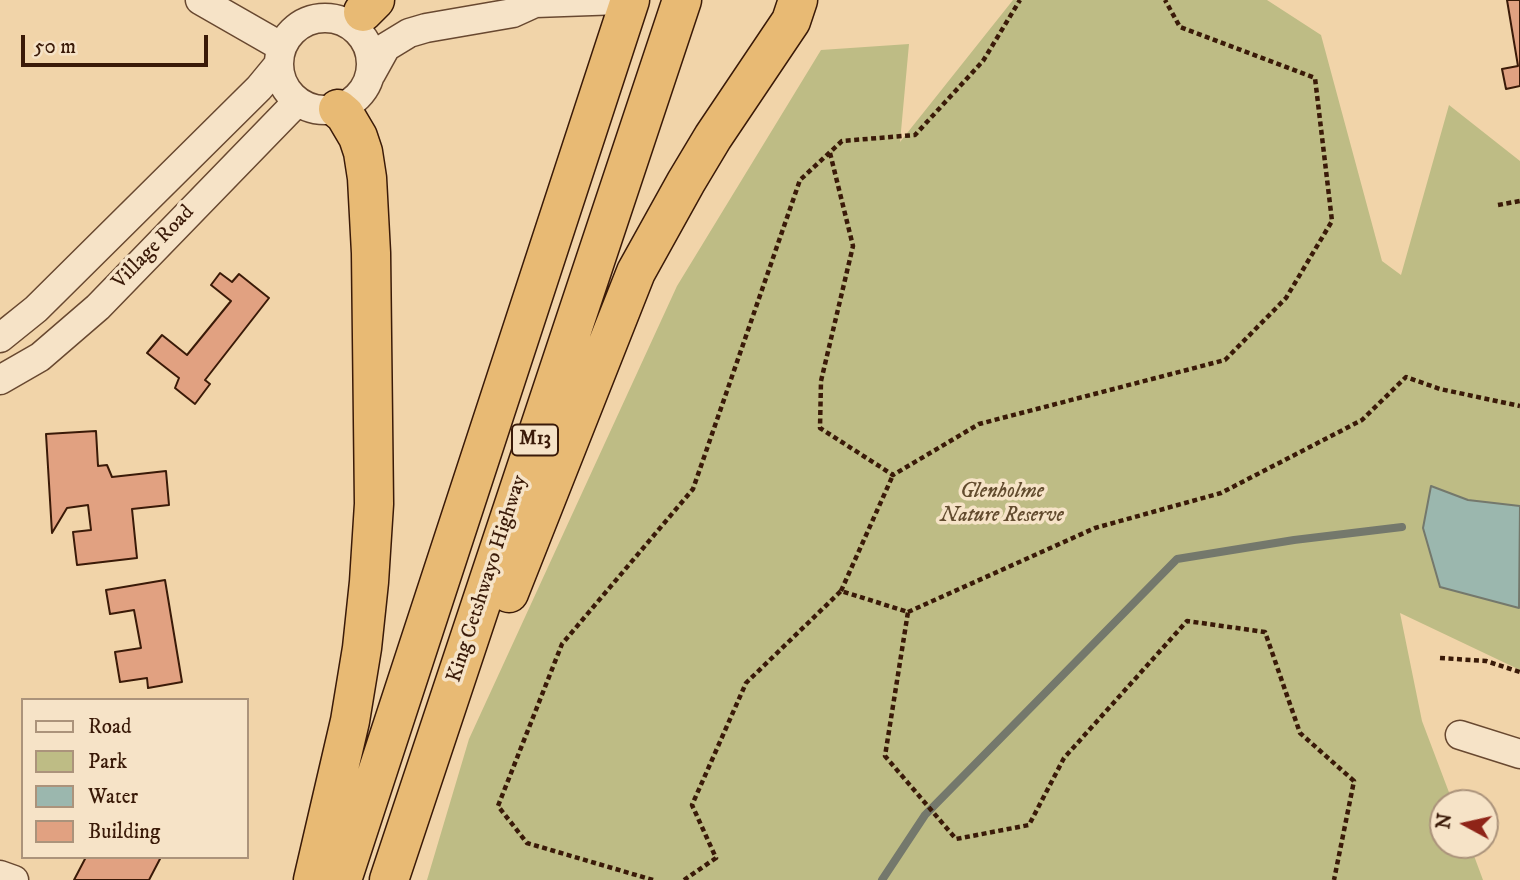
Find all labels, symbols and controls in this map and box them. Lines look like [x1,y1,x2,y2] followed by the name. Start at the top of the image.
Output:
[24,21,212,65] scale bar
[34,34,76,60] text: 50 m
[108,201,200,295] street label: Village Road
[512,424,558,456] road number: M13
[443,472,533,686] street label: King Cetshwayo Highway
[940,480,1064,530] park label: Glenholme Nature Reserve
[21,698,248,859] legend
[88,714,132,740] text: Road
[88,749,127,775] text: Park
[88,784,138,810] text: Water
[1429,789,1499,859] north arrow
[1432,812,1457,831] text: N
[88,819,160,845] text: Building

